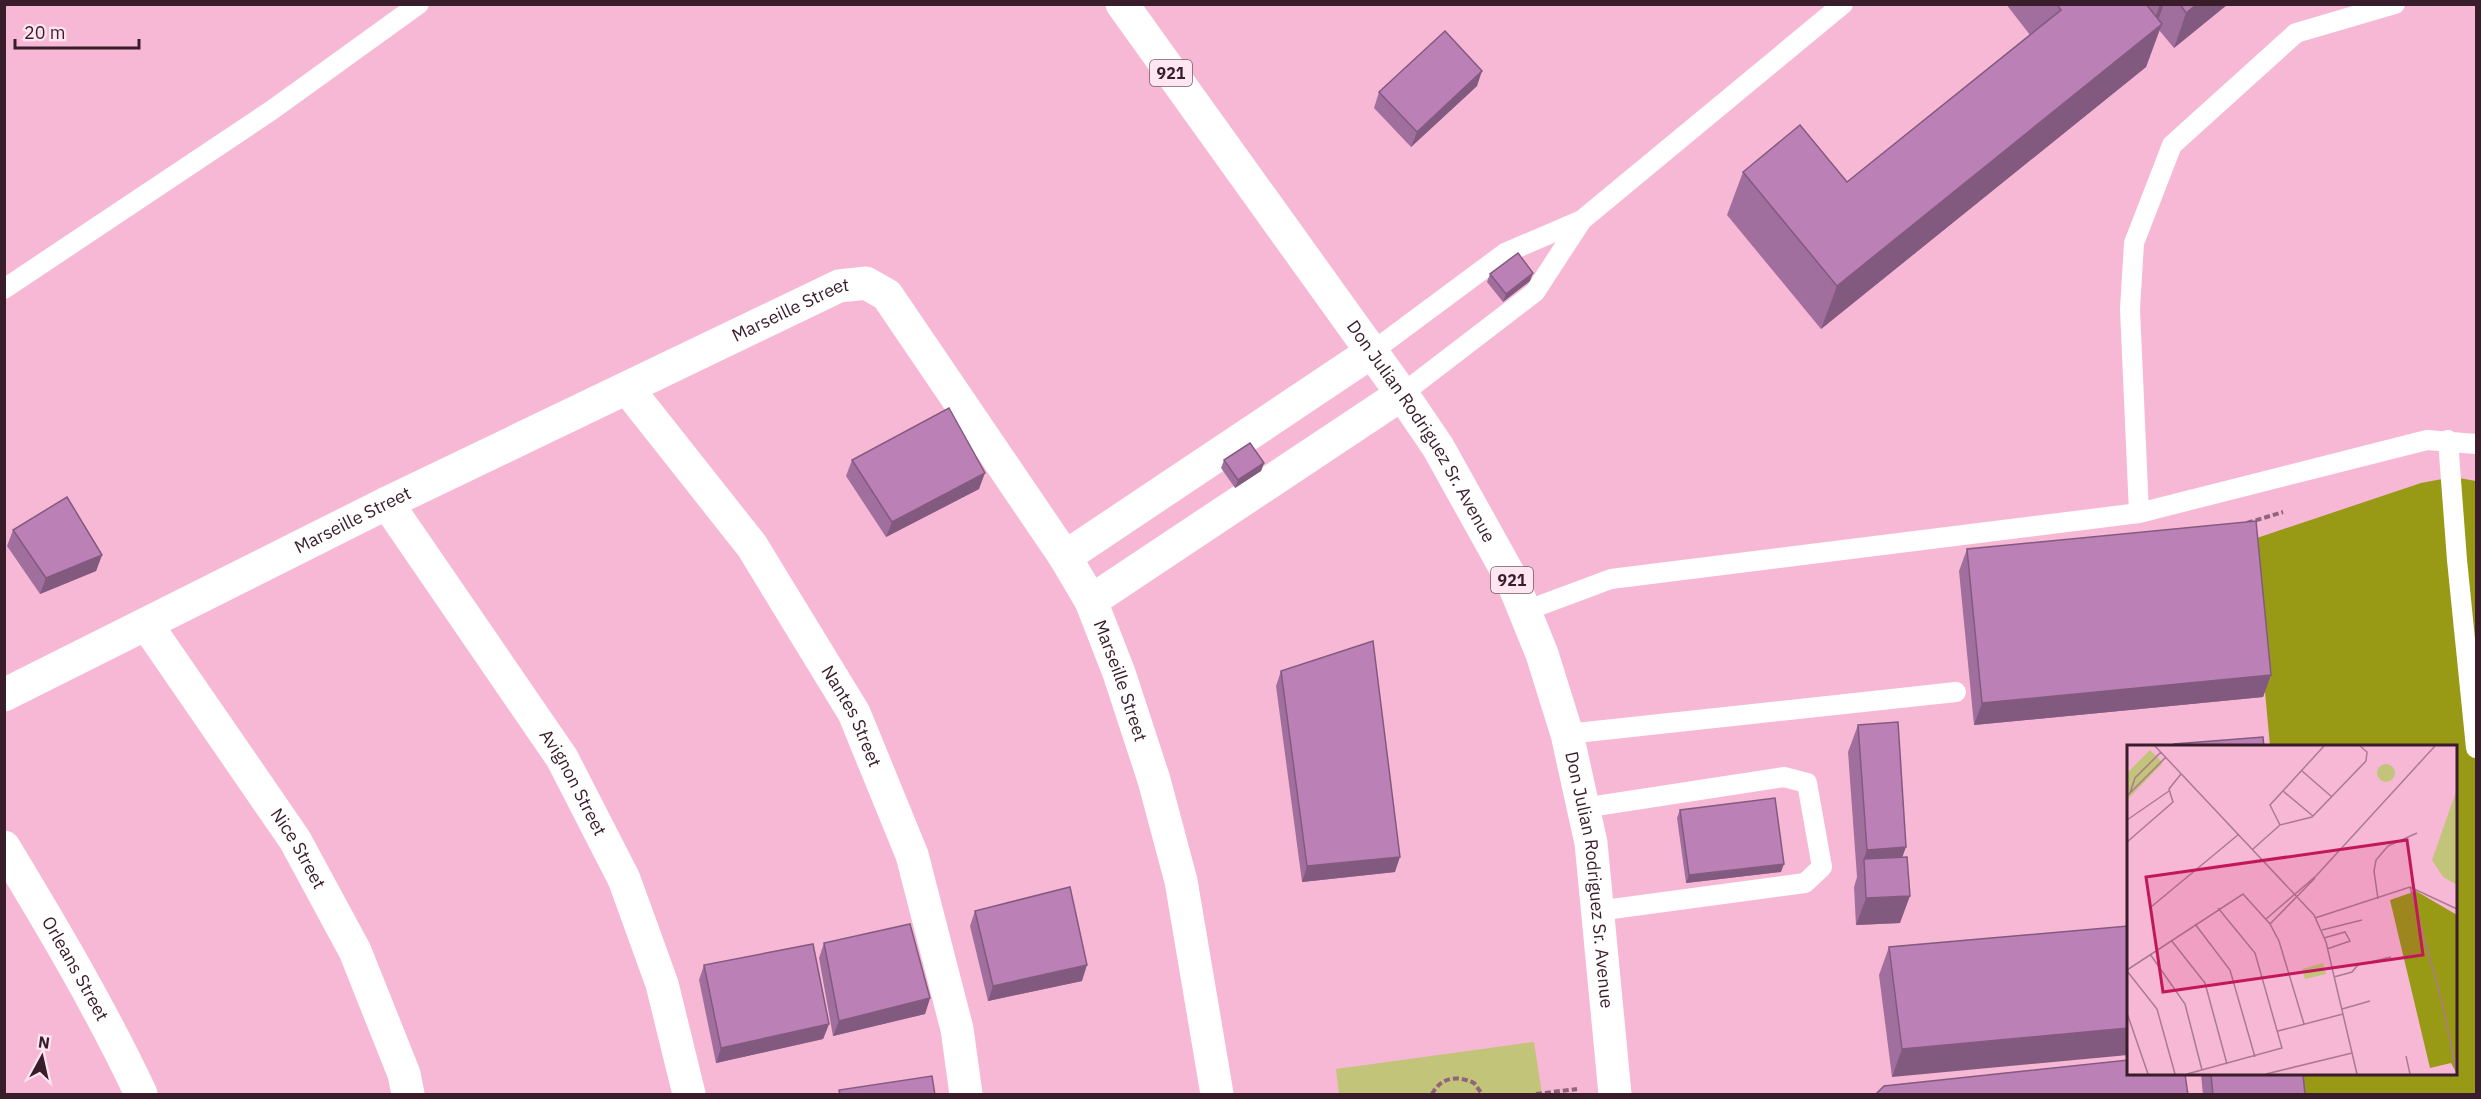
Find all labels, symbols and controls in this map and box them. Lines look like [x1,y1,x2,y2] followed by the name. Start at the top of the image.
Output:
[15,12,140,50] scale bar
[24,21,66,44] text: 20 m
[1150,60,1192,86] road number: 921
[728,273,850,347] street label: Marseille Street
[1342,316,1501,546] street label: Don Julian Rodriguez Sr. Avenue
[290,481,415,559] street label: Marseille Street
[1491,567,1533,593] road number: 921
[1088,617,1153,744] street label: Marseille Street
[817,661,887,770] street label: Nantes Street
[535,724,612,839] street label: Avignon Street
[2127,745,2457,1075] inset map
[1560,749,1619,1010] street label: Don Julian Rodriguez Sr. Avenue
[266,804,331,893] street label: Nice Street
[37,912,114,1025] street label: Orleans Street
[12,1027,72,1087] north arrow
[37,1031,51,1053] text: N

